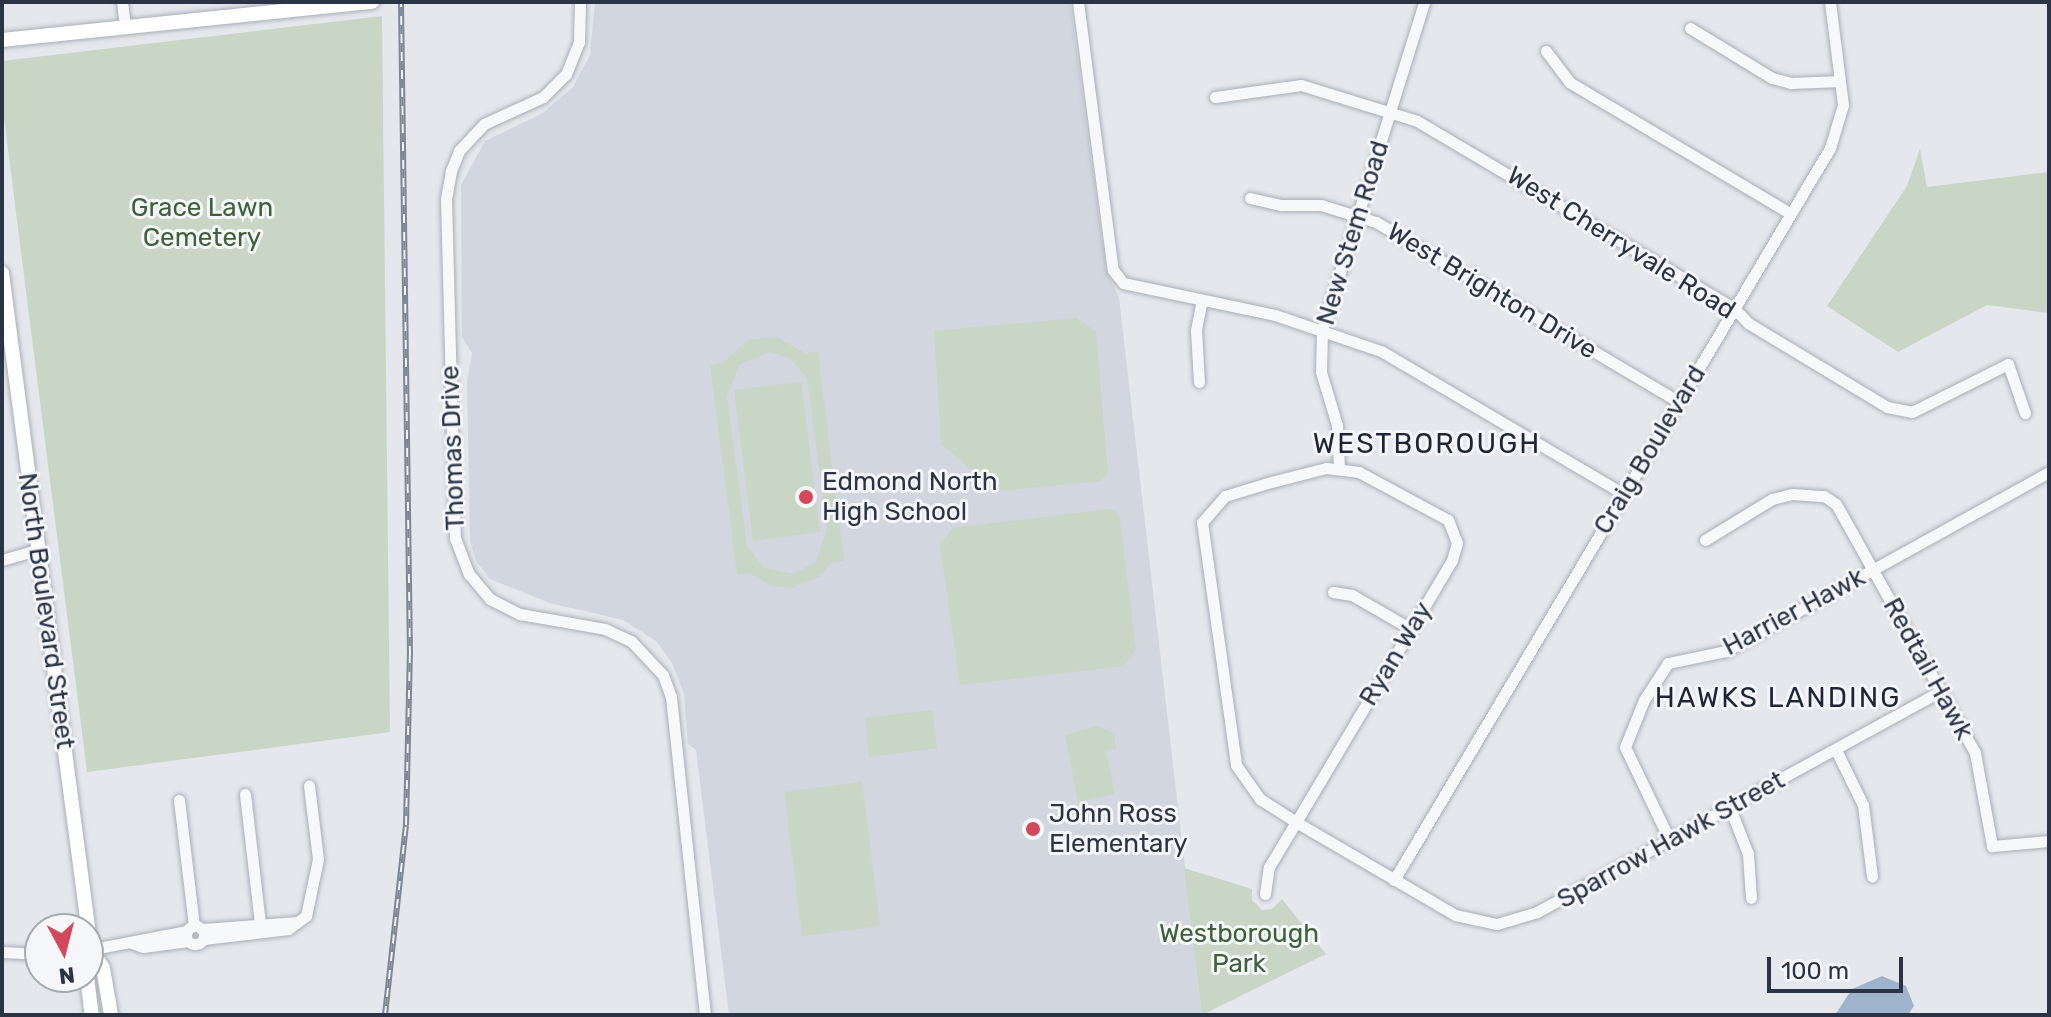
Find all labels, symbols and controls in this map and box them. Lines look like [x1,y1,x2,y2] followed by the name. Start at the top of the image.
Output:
[1310,137,1396,329] street label: New Stem Road
[1501,160,1741,326] street label: West Cherryvale Road
[131,192,273,254] park label: Grace Lawn Cemetery
[1381,216,1603,366] street label: West Brighton Drive
[1587,360,1713,540] street label: Craig Boulevard
[435,365,471,531] street label: Thomas Drive
[1313,427,1541,461] district label: WESTBOROUGH
[822,466,998,528] place label: Edmond North High School
[11,471,81,751] street label: North Boulevard Street
[797,488,815,506] marker: Edmond North High School
[1717,561,1871,663] street label: Harrier Hawk
[1876,593,1980,745] street label: Redtail Hawk
[1353,596,1439,712] street label: Ryan Way
[1655,681,1901,715] district label: HAWKS LANDING
[1551,764,1791,916] street label: Sparrow Hawk Street
[1049,798,1188,860] place label: John Ross Elementary
[1024,820,1042,838] marker: John Ross Elementary
[24,913,104,993] north arrow
[1159,918,1319,980] park label: Westborough Park
[1771,941,1907,991] scale bar
[1781,957,1849,985] text: 100 m
[57,961,76,990] text: N

